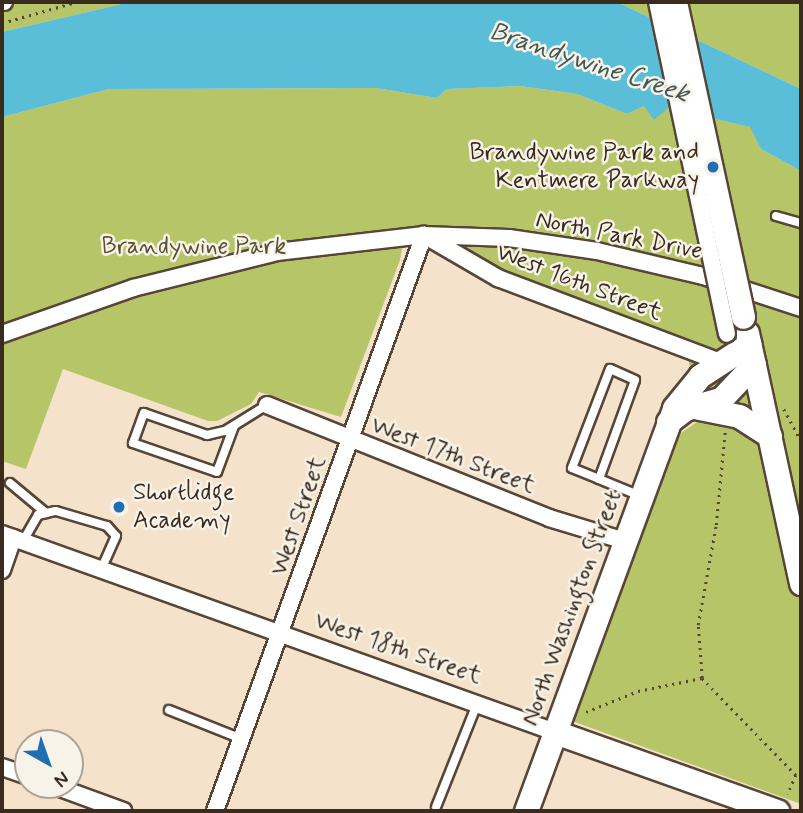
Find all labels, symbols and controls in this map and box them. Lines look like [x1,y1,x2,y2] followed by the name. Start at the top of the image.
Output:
[485,17,693,111] water label: Brandywine Creek
[475,139,699,195] place label: Brandywine Park and Kentmere Parkway
[705,159,721,175] marker: Brandywine Park and Kentmere Parkway
[533,206,705,266] street label: North Park Drive
[103,233,285,261] park label: Brandywine Park
[492,238,666,328] street label: West 16th Street
[367,411,539,501] street label: West 17th Street
[265,453,333,579] street label: West Street
[133,479,235,535] place label: Shortlidge Academy
[515,485,629,731] street label: North Washington Street
[111,499,127,515] marker: Shortlidge Academy
[311,607,485,691] street label: West 18th Street
[14,729,84,799] north arrow
[49,765,74,793] text: N

